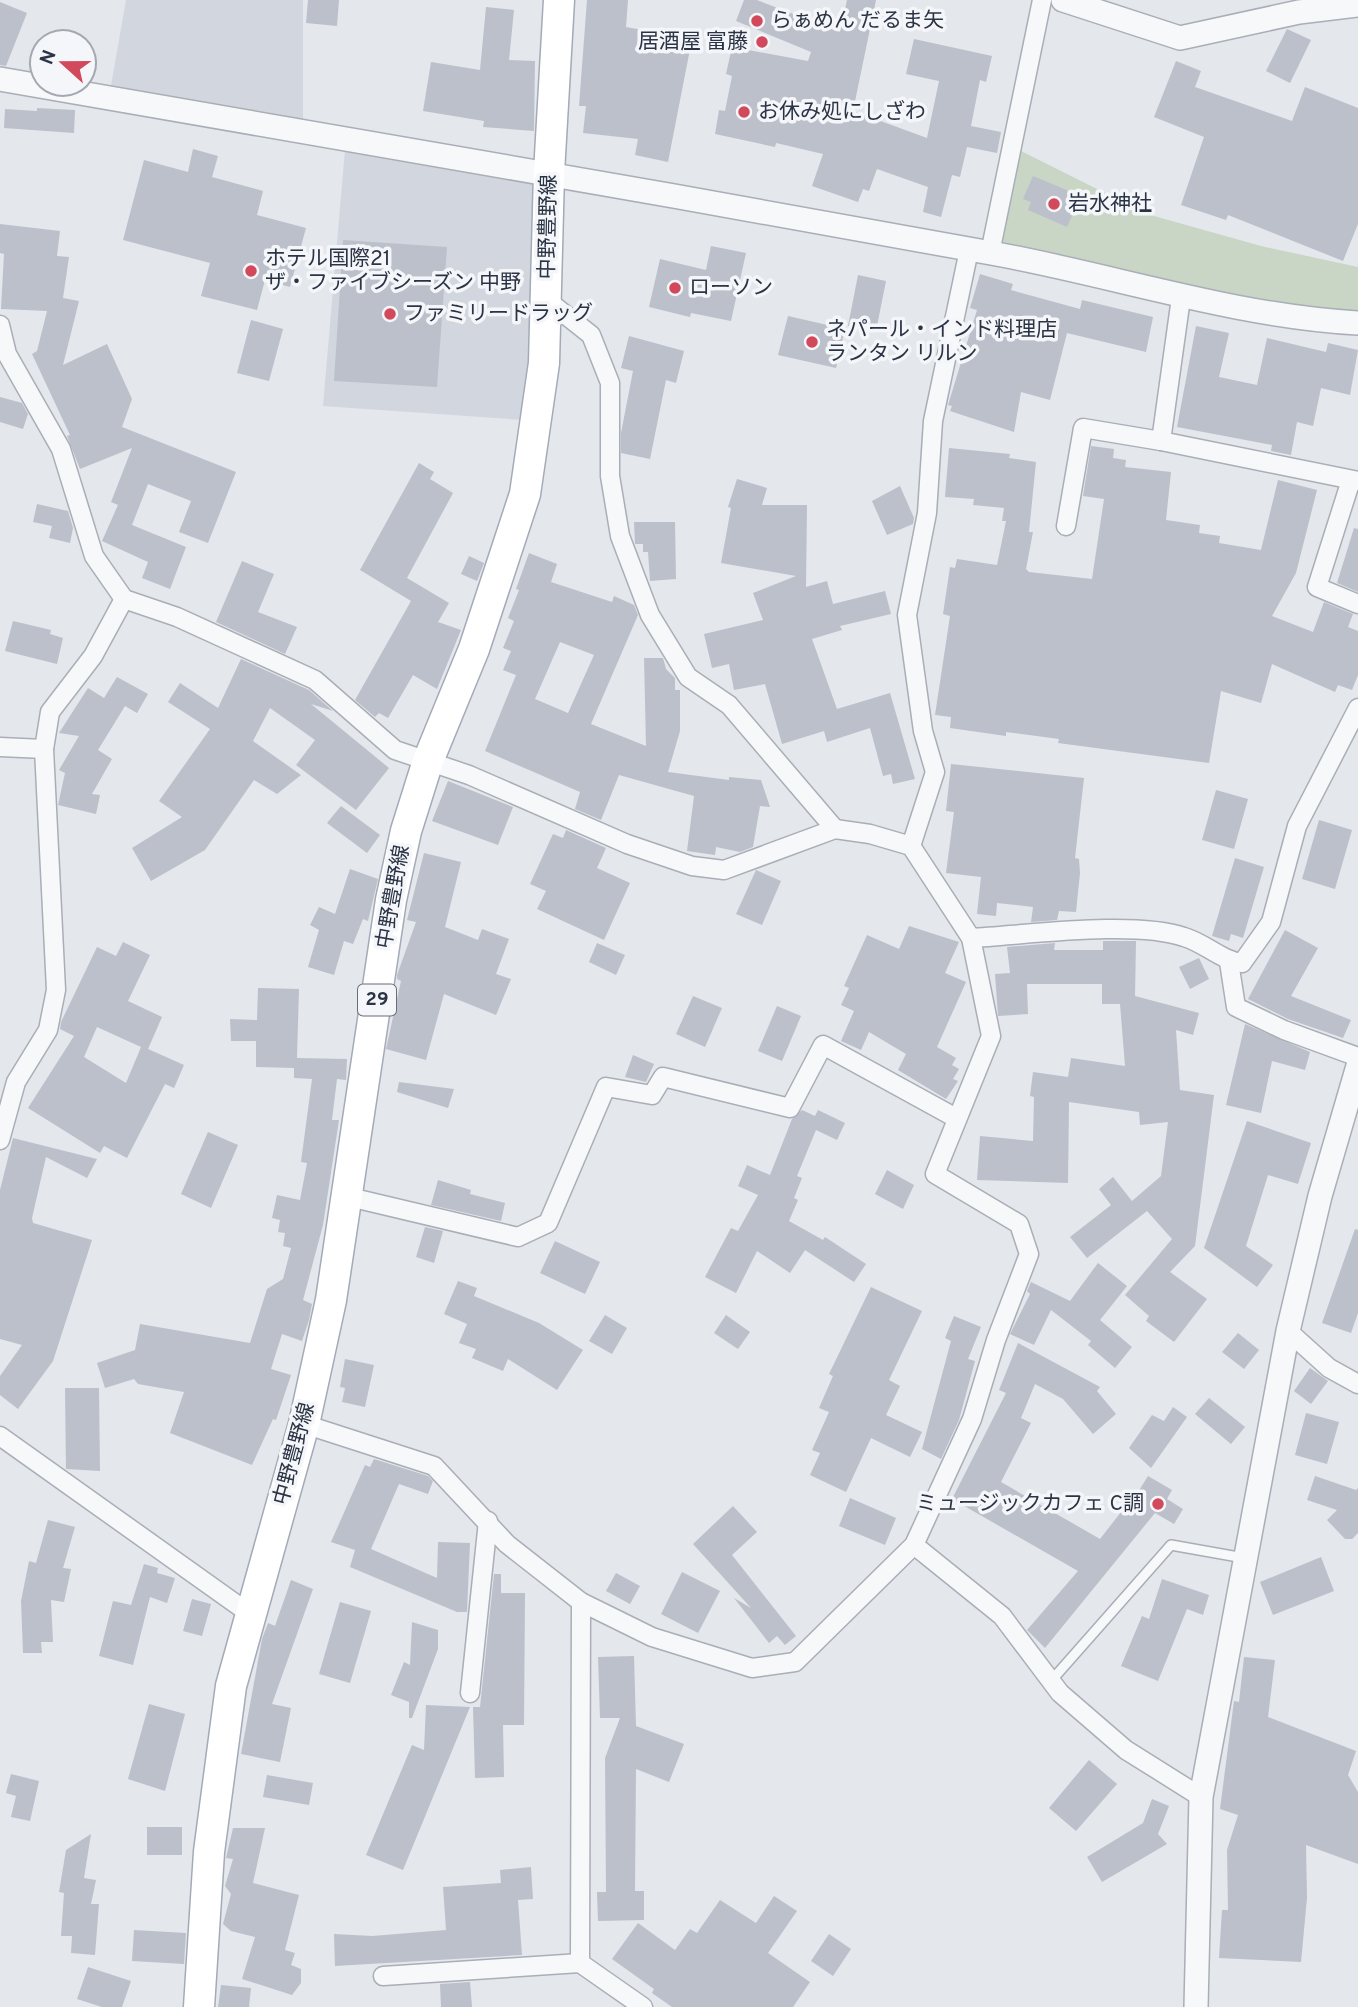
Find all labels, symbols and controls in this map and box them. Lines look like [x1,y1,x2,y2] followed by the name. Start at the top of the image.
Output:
[771,8,944,35] place label: らぁめん だるま矢
[749,13,765,29] marker: らぁめん だるま矢
[28,28,98,98] north arrow
[638,29,748,56] place label: 居酒屋 富藤
[754,34,770,50] marker: 居酒屋 富藤
[35,47,63,68] text: N
[758,99,926,126] place label: お休み処にしざわ
[736,104,752,120] marker: お休み処にしざわ
[535,174,563,280] street label: 中野豊野線
[1068,191,1152,218] place label: 岩水神社
[1046,196,1062,212] marker: 岩水神社
[265,246,521,297] place label: ホテル国際21 ザ・ファイブシーズン 中野
[243,263,259,279] marker: ホテル国際21 ザ・ファイブシーズン 中野
[689,275,773,302] place label: ローソン
[667,280,683,296] marker: ローソン
[404,301,593,328] place label: ファミリードラッグ
[382,306,398,322] marker: ファミリードラッグ
[826,317,1057,368] place label: ネパール・インド料理店 ランタン リルン
[804,334,820,350] marker: ネパール・インド料理店 ランタン リルン
[372,843,416,951] street label: 中野豊野線
[358,984,396,1016] road number: 29
[268,1400,322,1508] street label: 中野豊野線
[916,1491,1144,1518] place label: ミュージックカフェ C調
[1150,1496,1166,1512] marker: ミュージックカフェ C調

